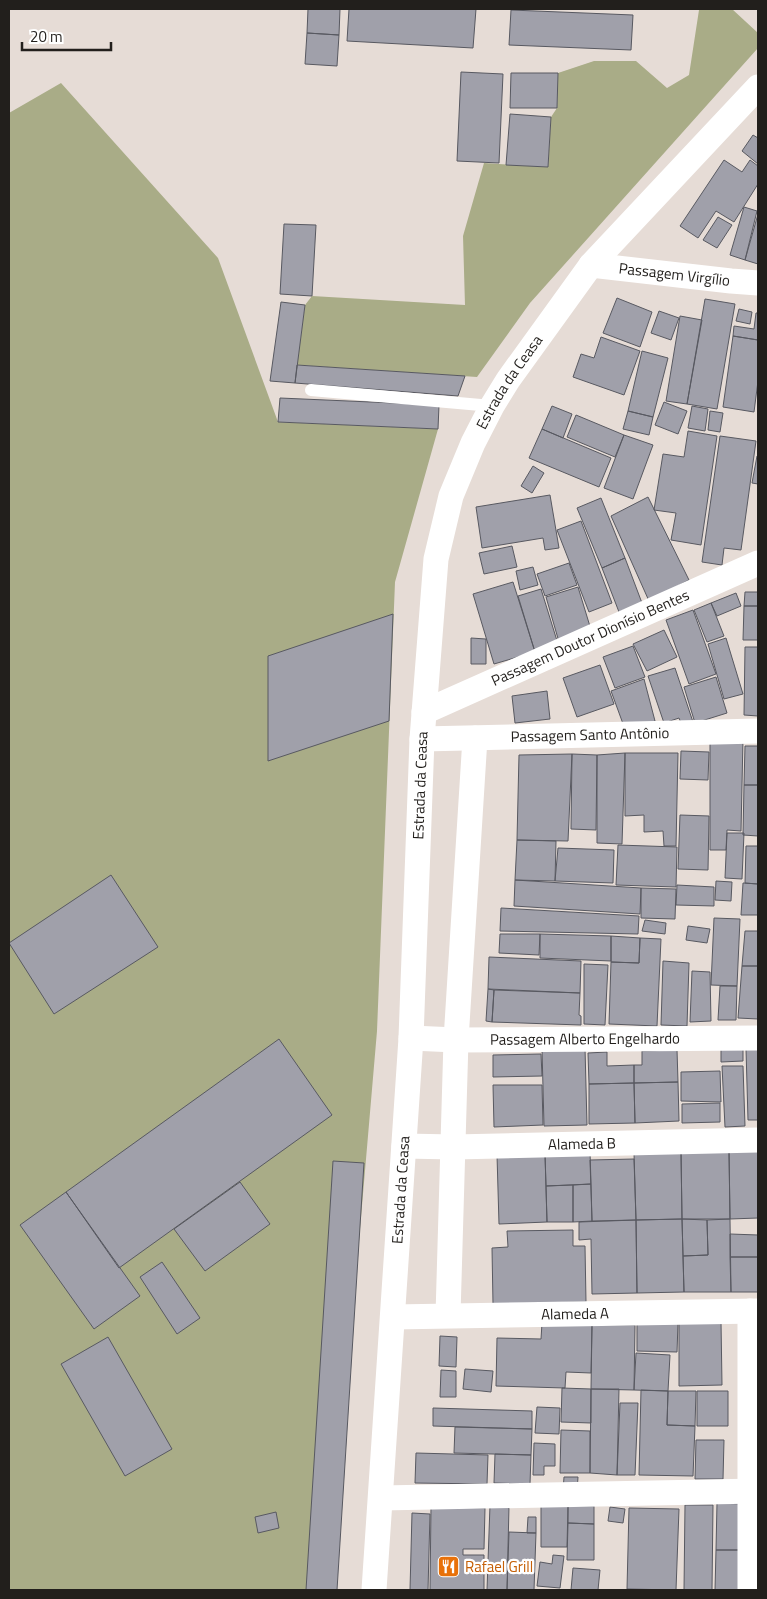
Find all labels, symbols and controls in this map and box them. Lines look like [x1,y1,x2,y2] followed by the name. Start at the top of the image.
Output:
[22,20,111,52] scale bar
[30,25,63,48] text: 20 m
[618,256,731,292] street label: Passagem Virgílio
[470,330,548,433] street label: Estrada da Ceasa
[487,583,693,692] street label: Passagem Doutor Dionísio Bentes
[510,721,670,748] street label: Passagem Santo Antônio
[406,730,434,840] street label: Estrada da Ceasa
[490,1027,680,1051] street label: Passagem Alberto Engelhardo
[548,1131,616,1156] street label: Alameda B
[385,1135,415,1245] street label: Estrada da Ceasa
[541,1301,609,1326] street label: Alameda A
[437,1555,461,1579] restaurant icon: Rafael Grill
[465,1555,533,1578] place label: Rafael Grill

